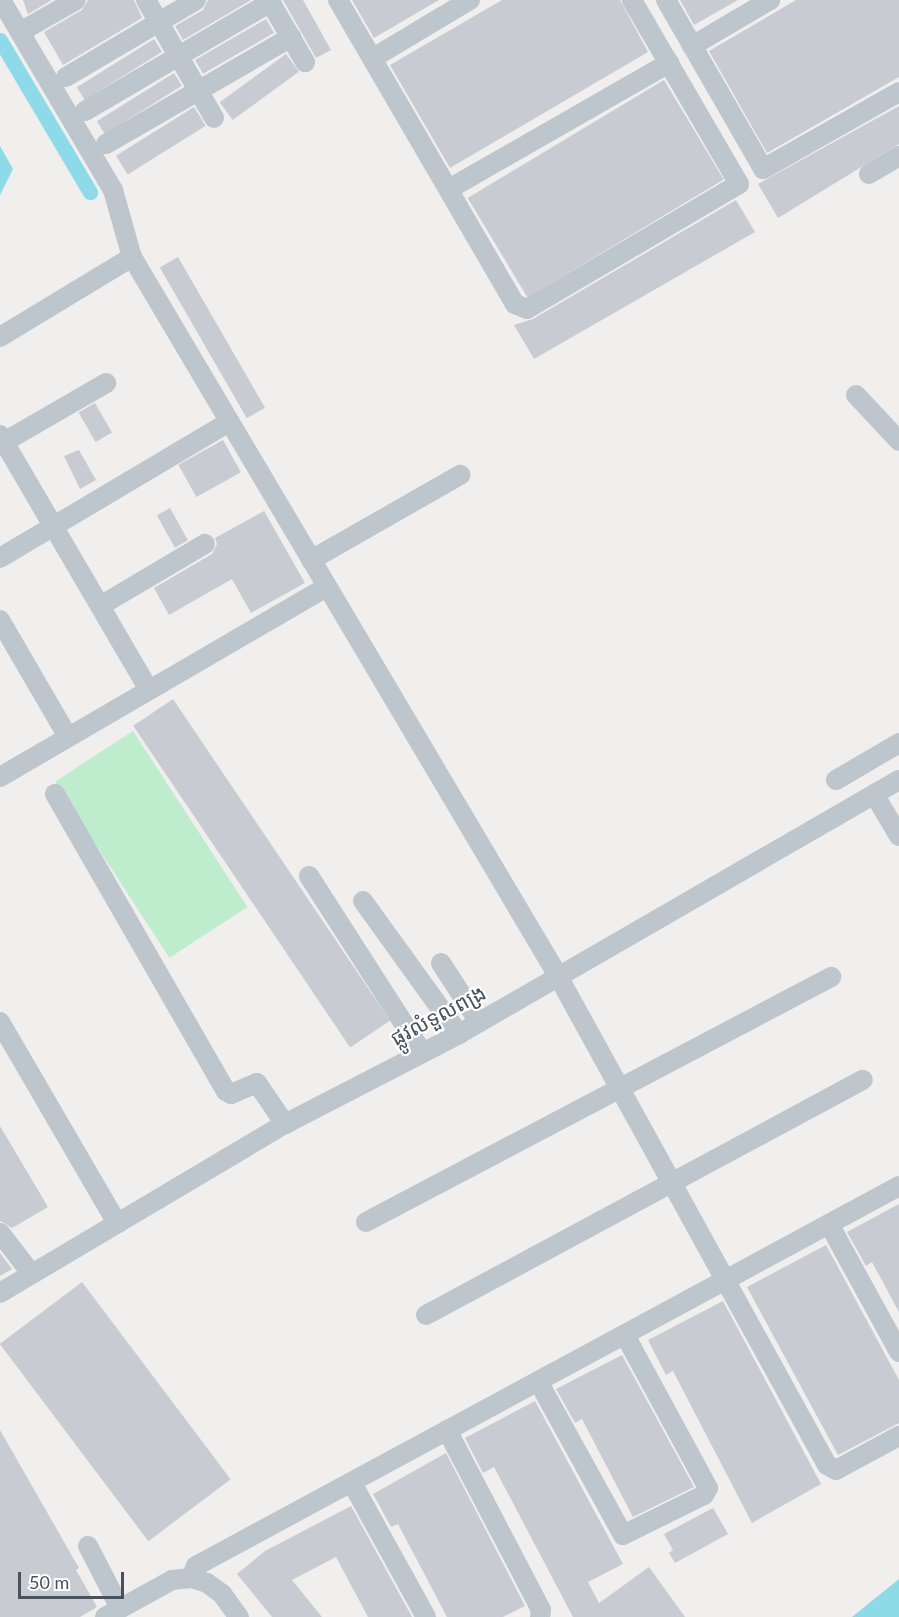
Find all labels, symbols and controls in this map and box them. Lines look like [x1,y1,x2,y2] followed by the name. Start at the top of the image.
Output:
[386,979,490,1051] street label: ផ្លូវលំទួលពង្រ
[21,1560,128,1598] scale bar
[29,1571,69,1593] text: 50 m

